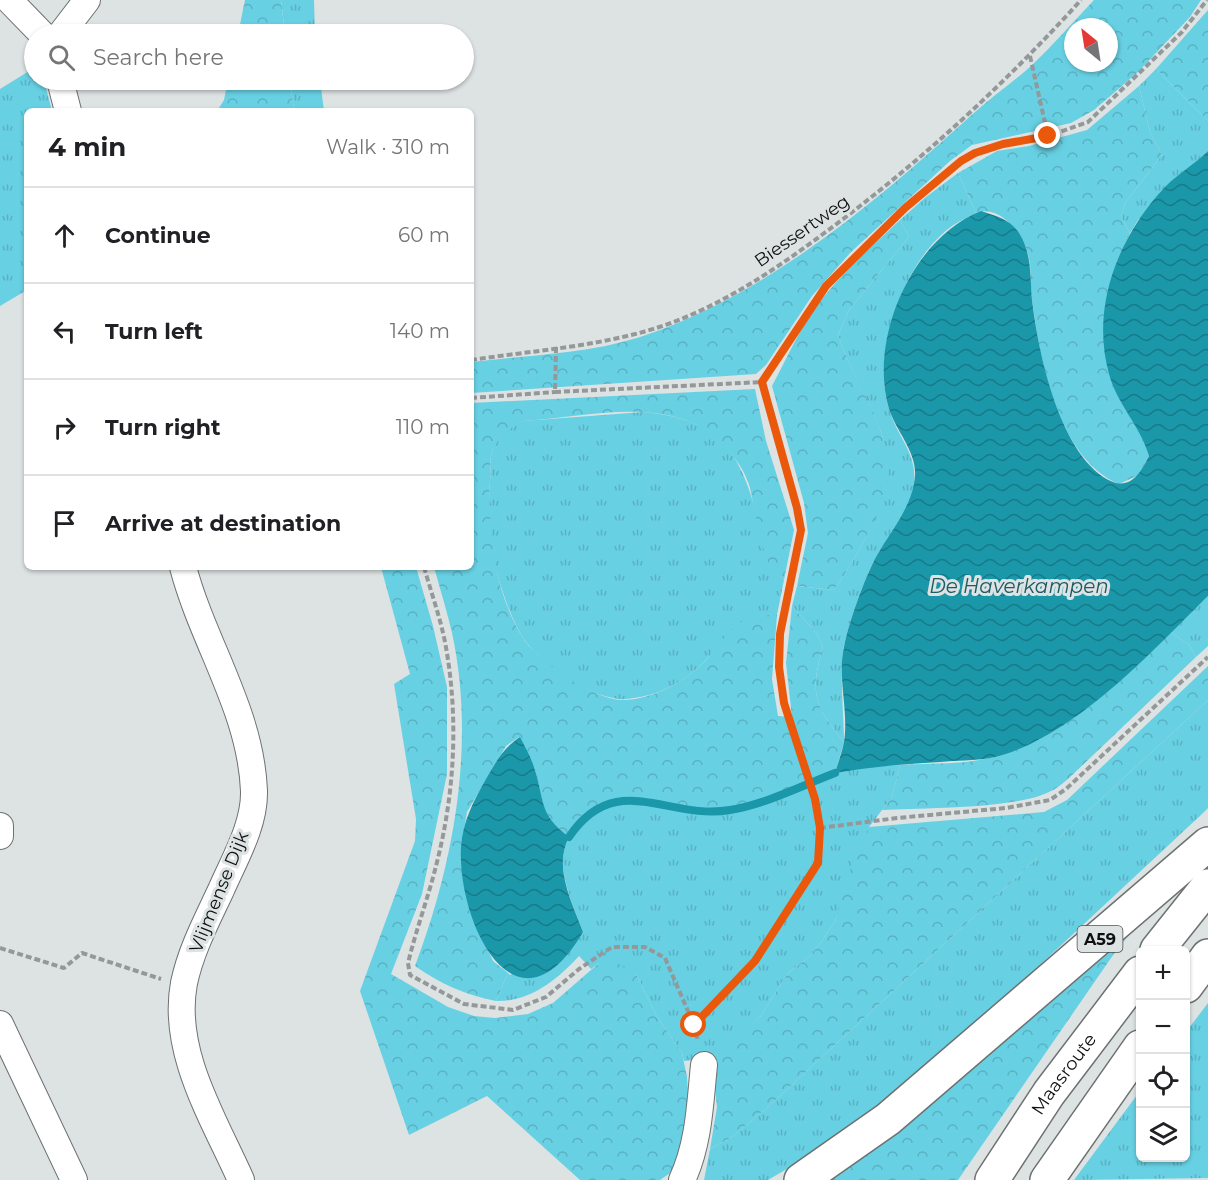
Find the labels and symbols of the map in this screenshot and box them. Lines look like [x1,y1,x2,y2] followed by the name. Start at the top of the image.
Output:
[1064,18,1118,72] north arrow
[1034,122,1060,148] route end
[750,190,854,272] street label: Biessertweg
[929,574,1109,598] water label: De Haverkampen
[185,828,253,956] street label: Vlijmense Dijk
[1078,926,1122,952] road number: A59
[680,1011,706,1037] route start
[1027,1029,1101,1119] street label: Maasroute

